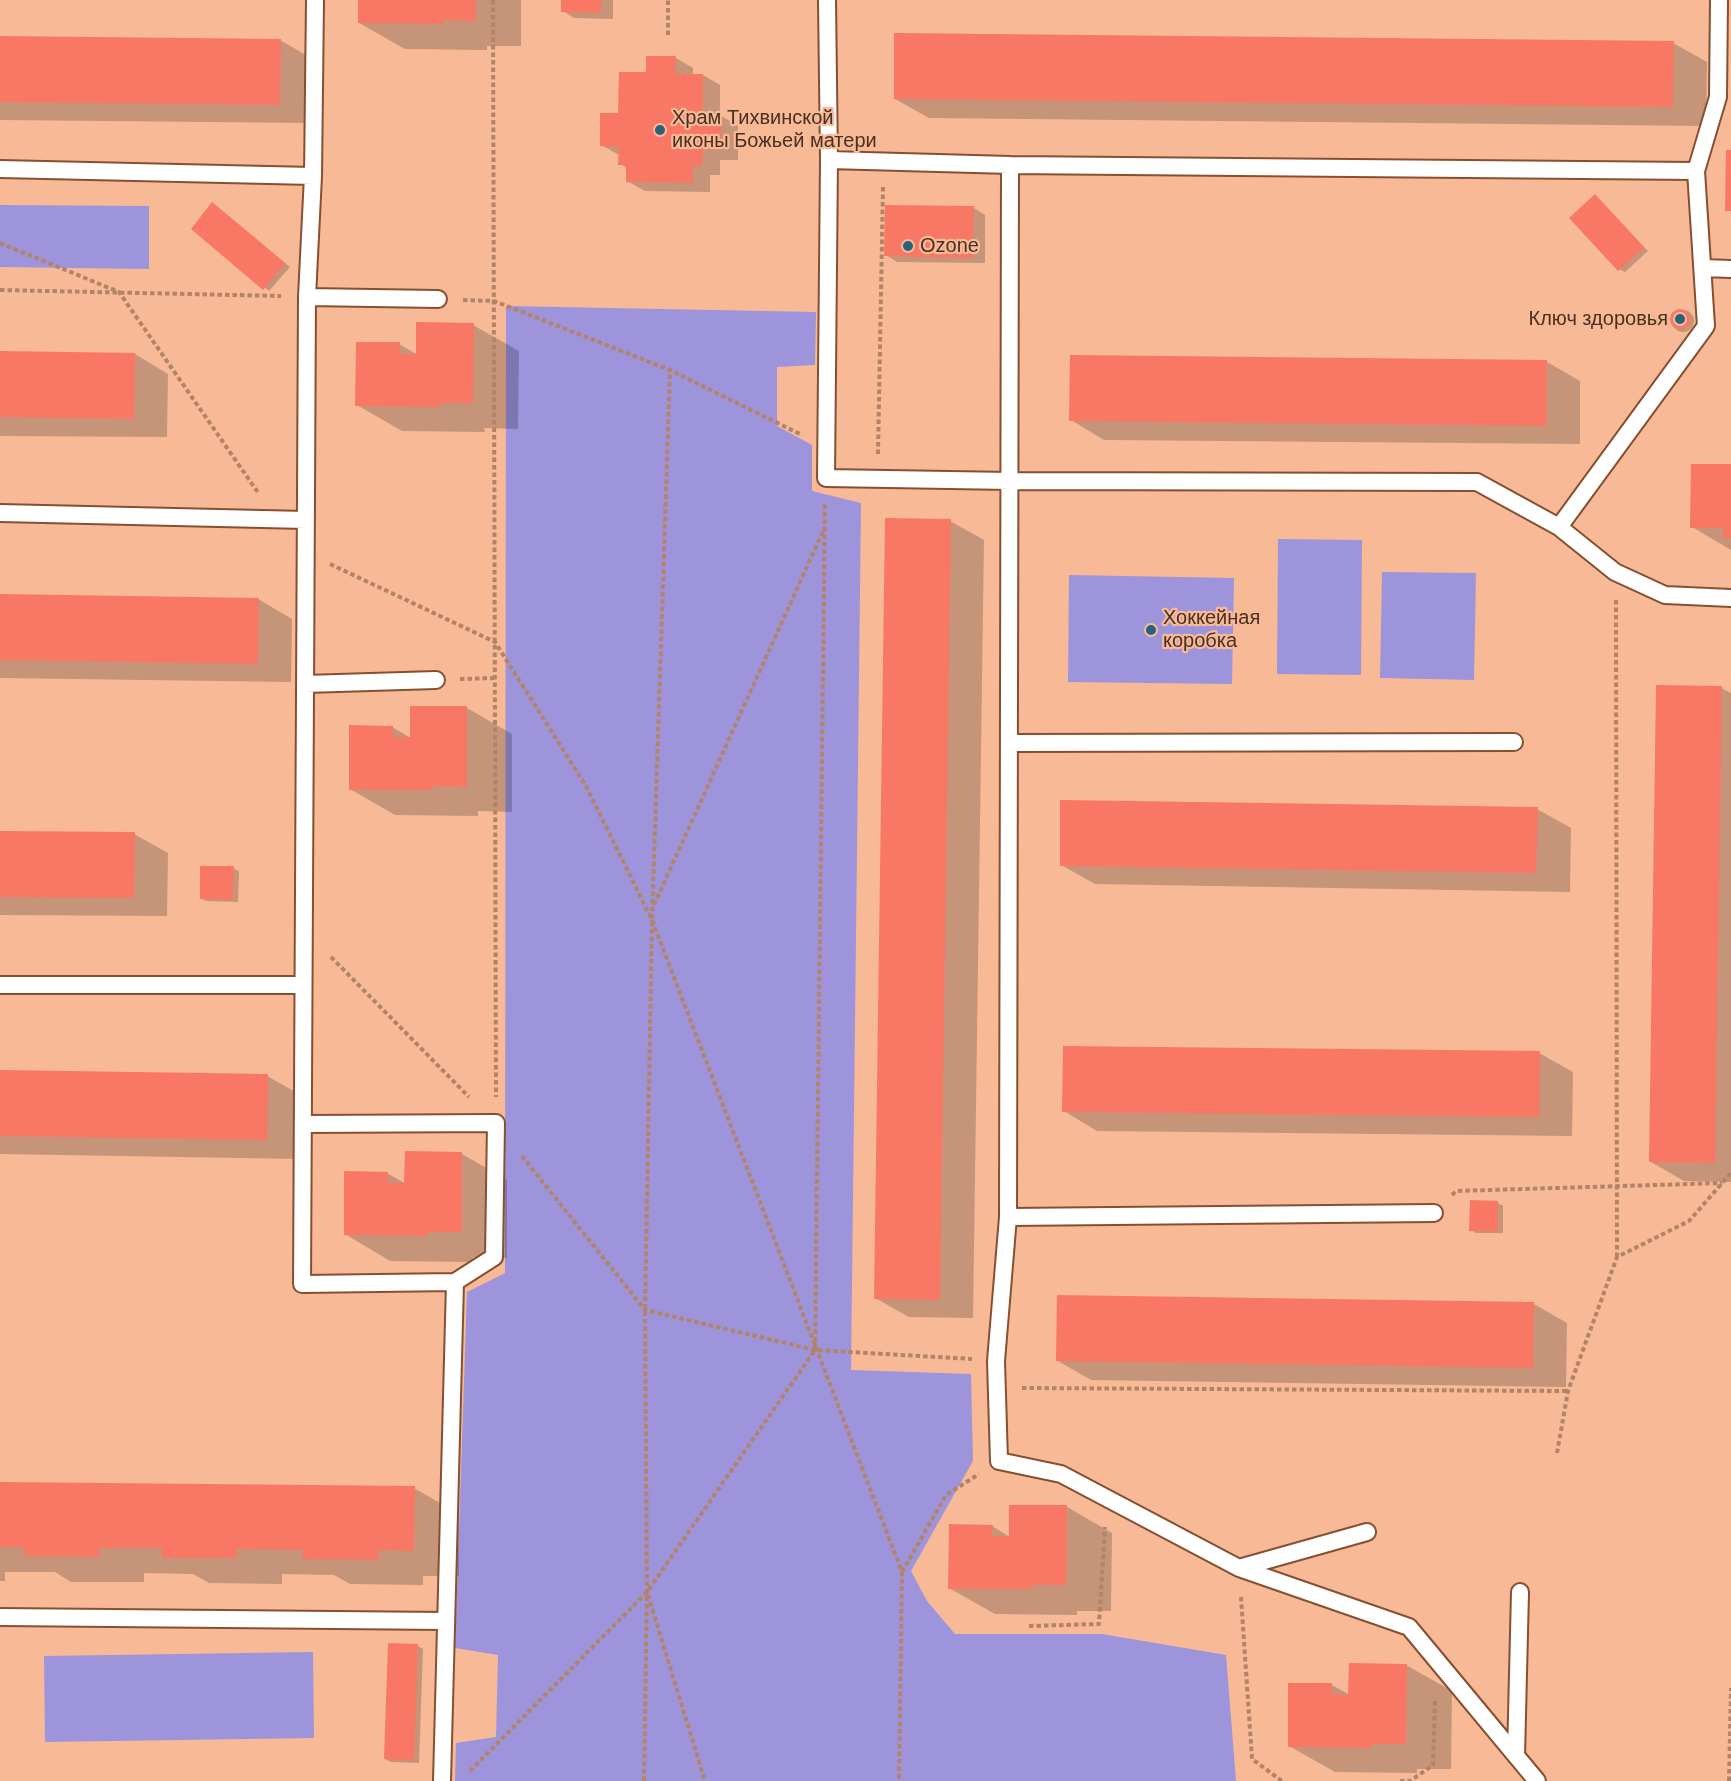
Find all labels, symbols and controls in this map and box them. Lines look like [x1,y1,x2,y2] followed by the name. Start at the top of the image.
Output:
[672,106,877,153] place label: Храм Тихвинской иконы Божьей матери
[653,123,667,137] marker: Храм Тихвинской иконы Божьей матери
[920,234,979,258] place label: Ozone
[901,239,915,253] marker: Ozone
[1528,307,1668,331] place label: Ключ здоровья
[1673,312,1687,326] marker: Ключ здоровья
[1163,606,1260,653] place label: Хоккейная коробка
[1144,623,1158,637] marker: Хоккейная коробка

